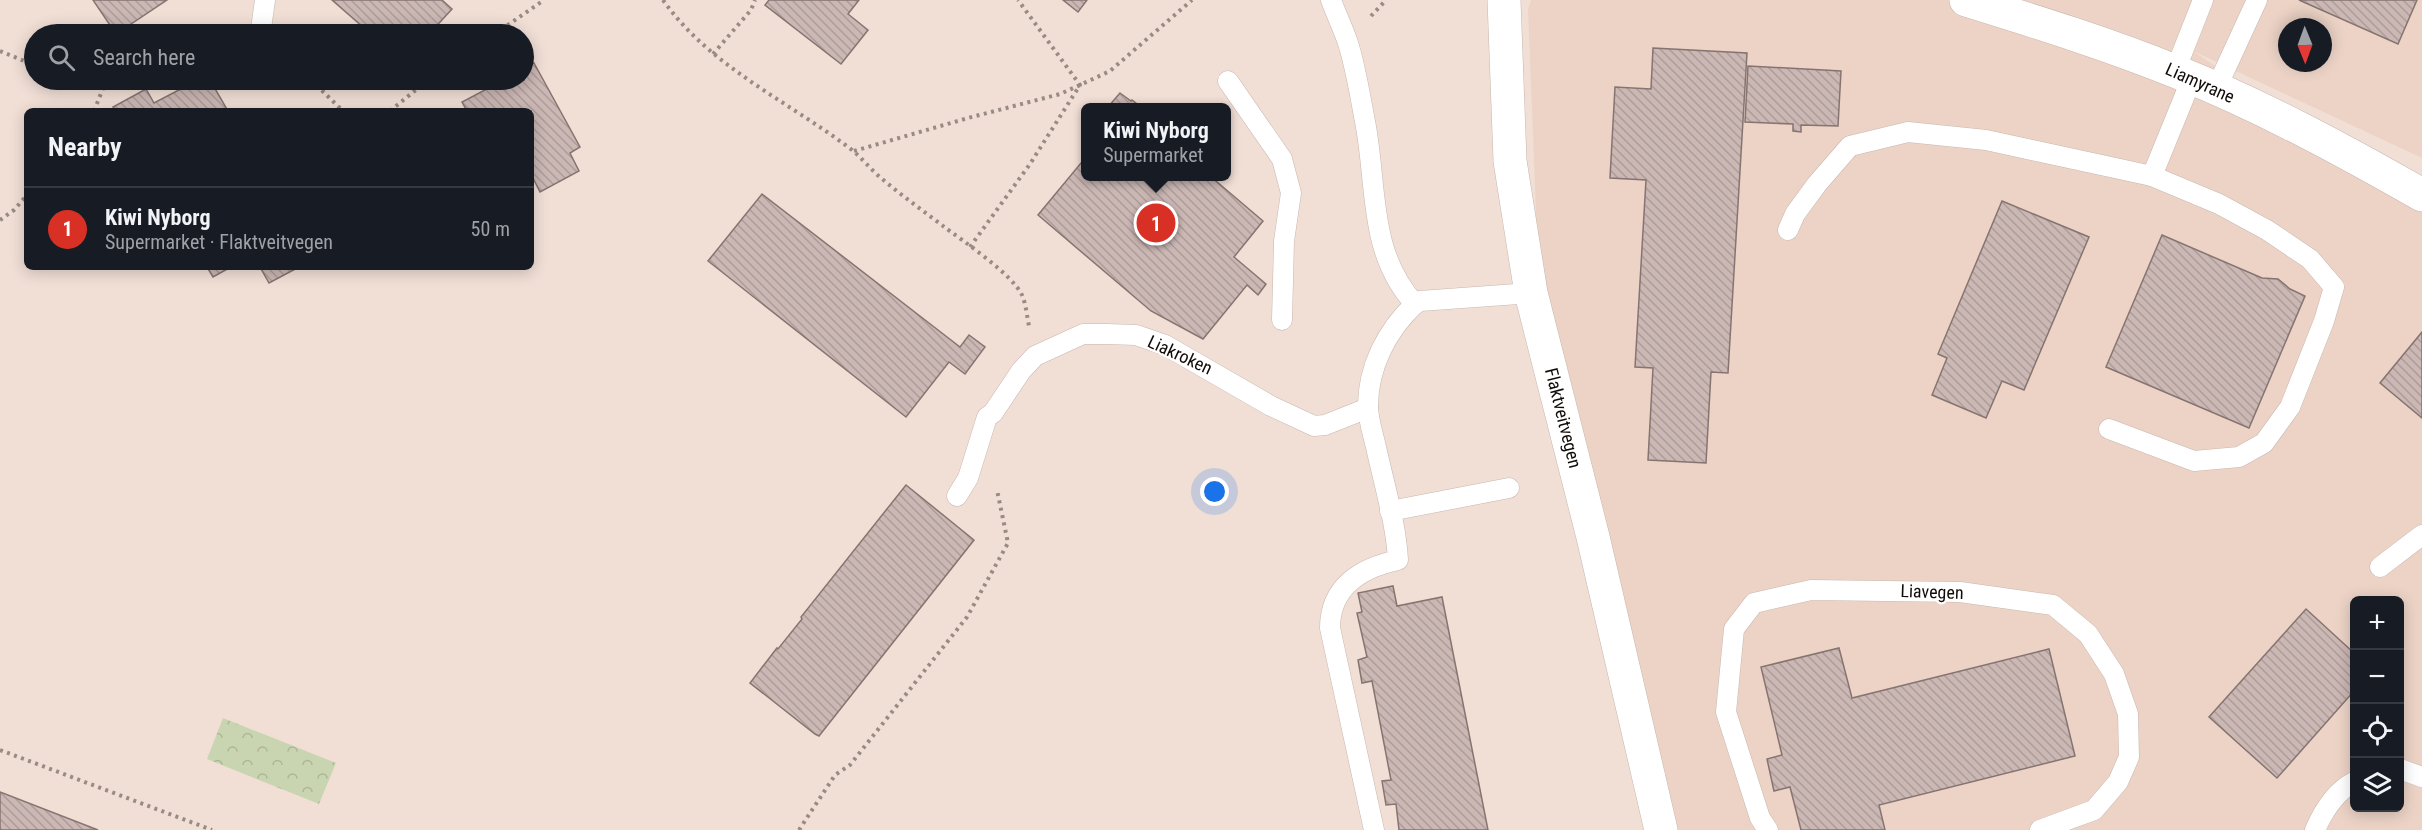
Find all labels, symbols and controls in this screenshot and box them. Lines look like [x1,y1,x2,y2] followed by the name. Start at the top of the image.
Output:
[2278,18,2332,72] north arrow
[24,24,534,90] search box
[45,41,78,74] icon: search
[93,45,195,70] text: Search here
[2162,58,2238,107] street label: Liamyrane
[1081,103,1231,181] popup
[1103,118,1209,143] text: Kiwi Nyborg
[48,132,122,162] text: Nearby
[1103,143,1203,167] text: Supermarket
[1136,200,1176,246] pin: 1
[105,205,211,230] text: Kiwi Nyborg
[62,217,73,241] text: 1
[471,217,510,241] text: 50 m
[105,230,333,254] text: Supermarket · Flaktveitvegen
[1145,330,1216,379] street label: Liakroken
[1541,366,1586,470] street label: Flaktveitvegen
[1200,477,1229,506] your location
[1900,580,1964,603] street label: Liavegen
[2350,596,2404,812] map controls
[2350,596,2404,650] button: +
[2350,650,2404,704] button: −
[2350,704,2404,758] button: locate
[2350,758,2404,812] button: layers

